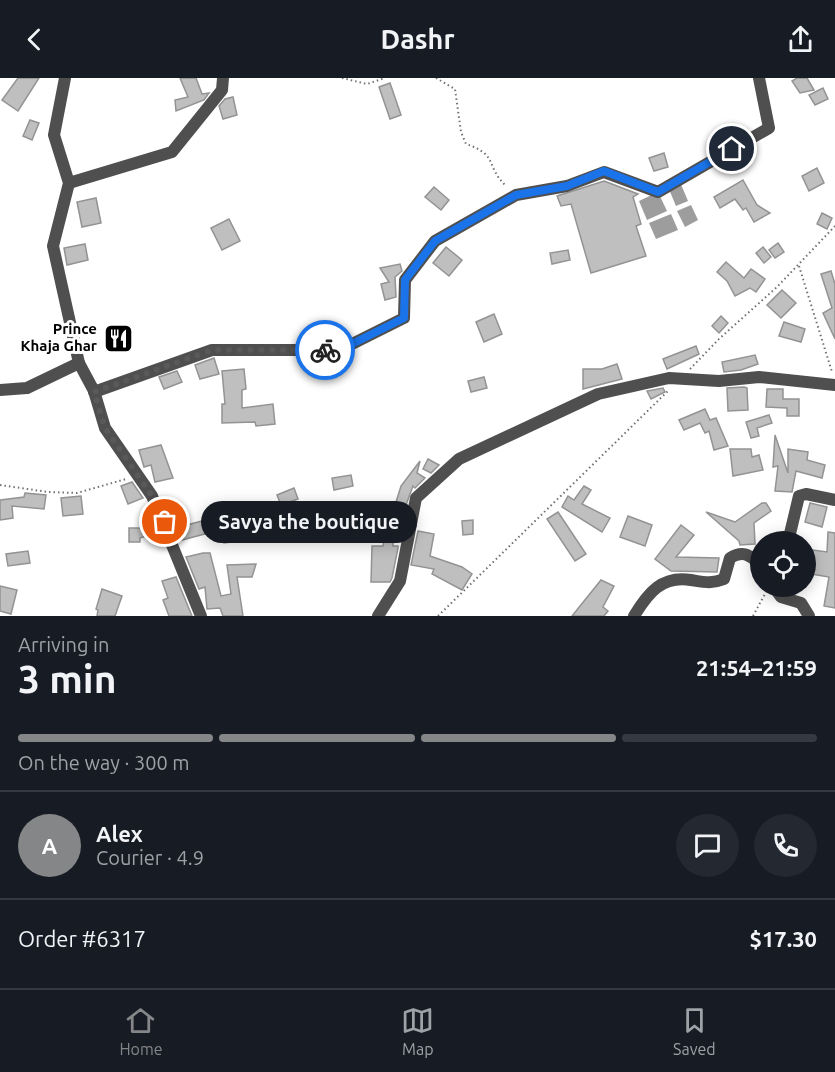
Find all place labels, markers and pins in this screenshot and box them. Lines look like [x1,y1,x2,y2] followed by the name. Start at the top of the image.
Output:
[706,123,757,174] pin
[21,320,98,354] place label: Prince Khaja Ghar
[102,322,134,354] restaurant icon: Prince Khaja Ghar
[139,496,190,547] pin
[201,501,417,543] callout: Savya the boutique

